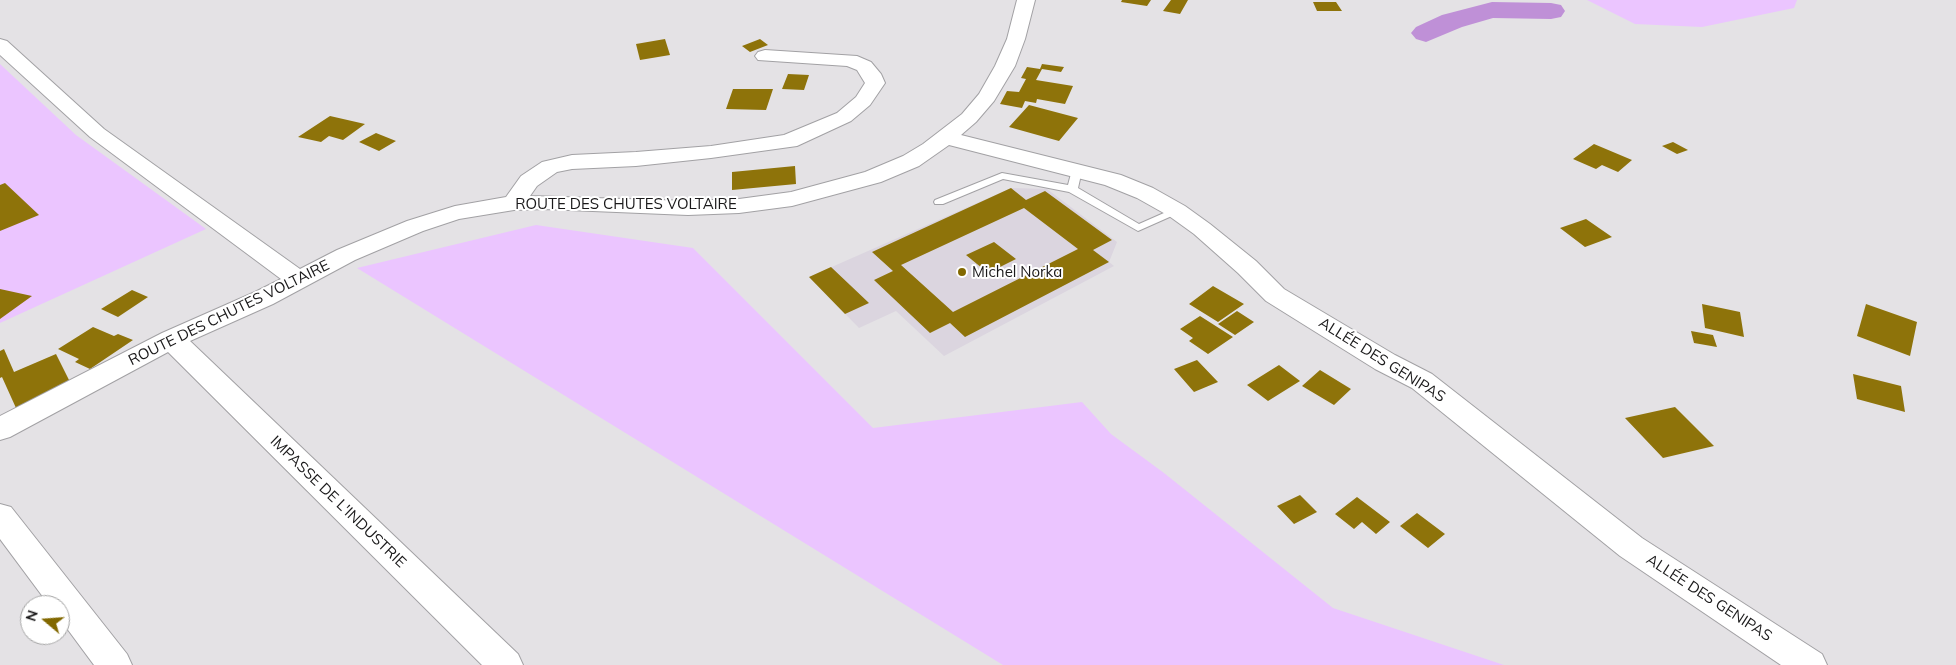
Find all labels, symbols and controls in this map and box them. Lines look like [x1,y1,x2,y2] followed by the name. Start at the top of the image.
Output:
[515,195,737,213] street label: ROUTE DES CHUTES VOLTAIRE
[125,256,333,370] street label: ROUTE DES CHUTES VOLTAIRE
[972,263,1062,281] place label: Michel Norka
[956,266,968,278] marker: Michel Norka
[1315,314,1449,406] street label: ALLÉE DES GENIPAS
[266,432,410,572] street label: IMPASSE DE L'INDUSTRIE
[1643,551,1775,645] street label: ALLÉE DES GENIPAS
[20,595,70,645] north arrow
[21,608,42,623] text: N

